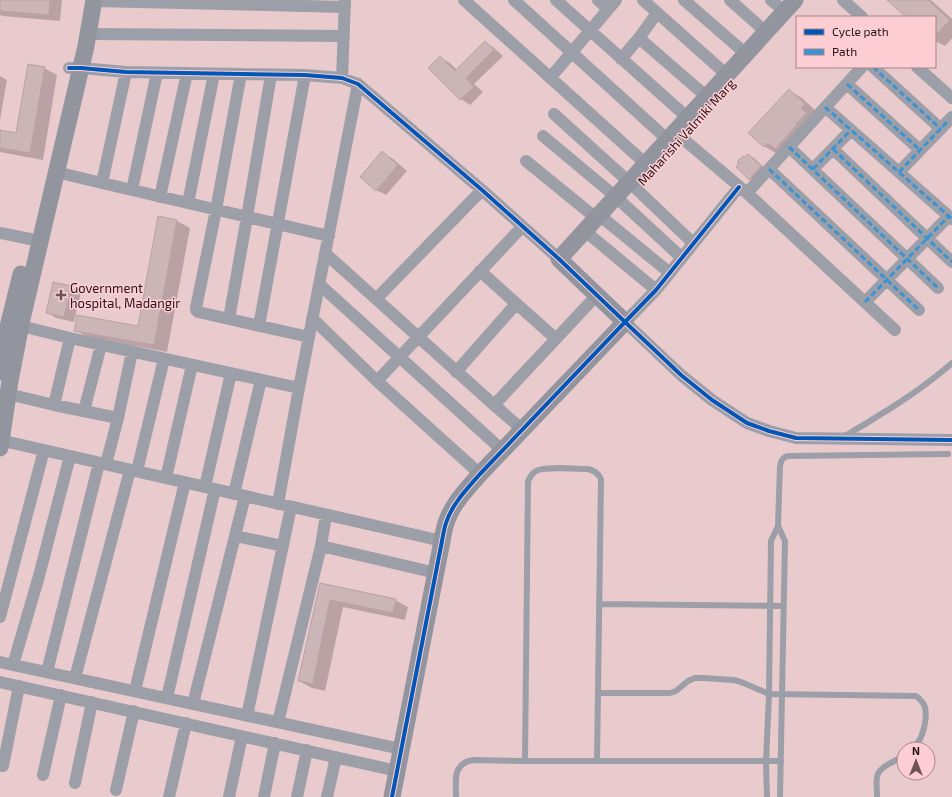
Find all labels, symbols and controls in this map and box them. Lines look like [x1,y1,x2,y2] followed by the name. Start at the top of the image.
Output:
[796,16,936,68] legend
[832,24,889,38] text: Cycle path
[832,44,857,58] text: Path
[634,75,738,189] street label: Maharishi Valmiki Marg
[70,280,181,311] place label: Government hospital, Madangir
[55,289,67,301] marker: Government hospital, Madangir
[896,741,936,781] north arrow
[912,744,920,757] text: N

